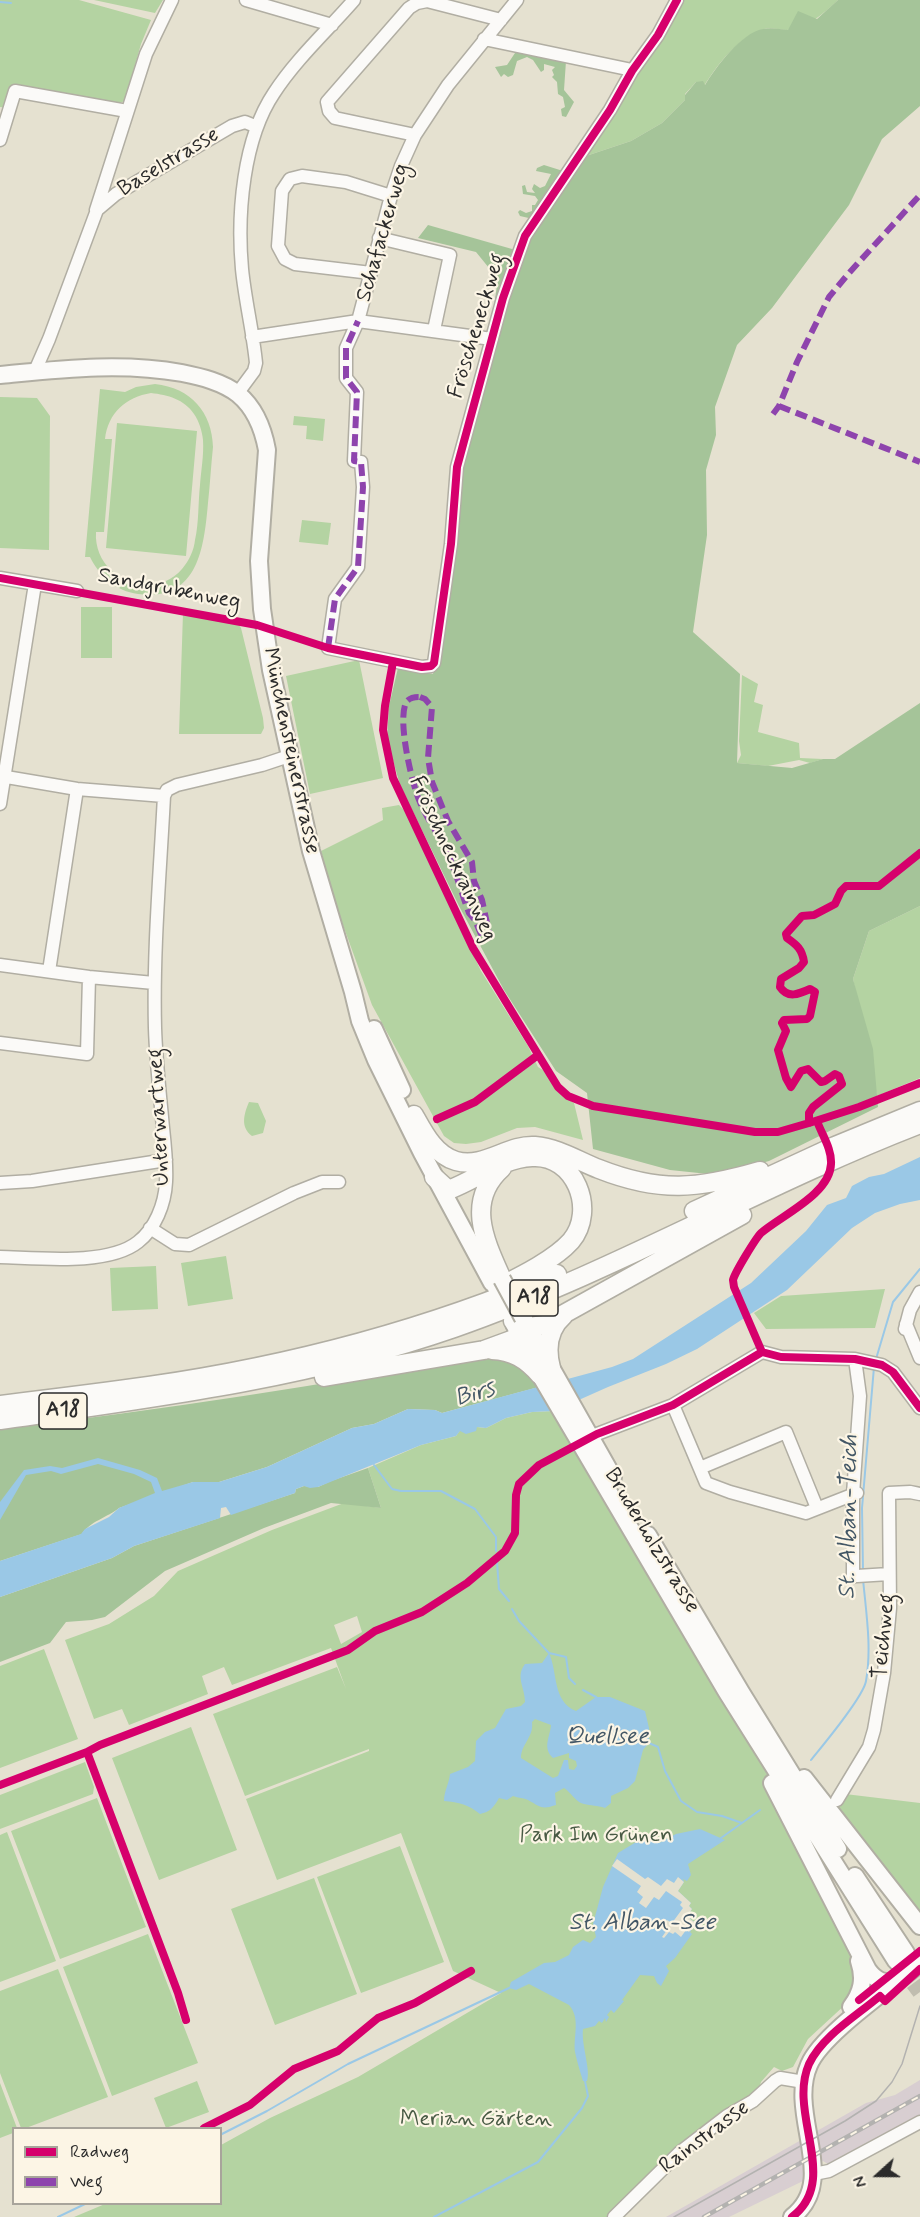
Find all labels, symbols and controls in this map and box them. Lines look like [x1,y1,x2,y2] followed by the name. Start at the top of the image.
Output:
[114,122,224,204] street label: Baselstrasse
[352,161,416,305] street label: Schafackerweg
[443,250,513,402] street label: Fröscheneckweg
[95,563,243,617] street label: Sandgrubenweg
[255,646,325,856] street label: Münchensteinerstrasse
[402,772,502,946] street label: Fröschneckrainweg
[143,1047,177,1187] street label: Unterwartweg
[510,1280,558,1316] road number: A18
[452,1376,498,1414] water label: Birs
[39,1393,87,1429] road number: A18
[834,1434,866,1600] water label: St. Alban-Teich
[597,1464,705,1618] street label: Bruderholzstrasse
[868,1592,902,1680] street label: Teichweg
[565,1724,649,1752] water label: Quellsee
[519,1823,673,1849] park label: Park Im Grünen
[569,1910,715,1938] water label: St. Alban-See
[655,2096,755,2180] street label: Rainstrasse
[400,2107,552,2133] park label: Merian Gärten
[12,2127,222,2205] legend
[70,2140,129,2164] text: Radweg
[848,2145,908,2205] north arrow
[70,2170,103,2194] text: Weg
[849,2173,872,2190] text: N

